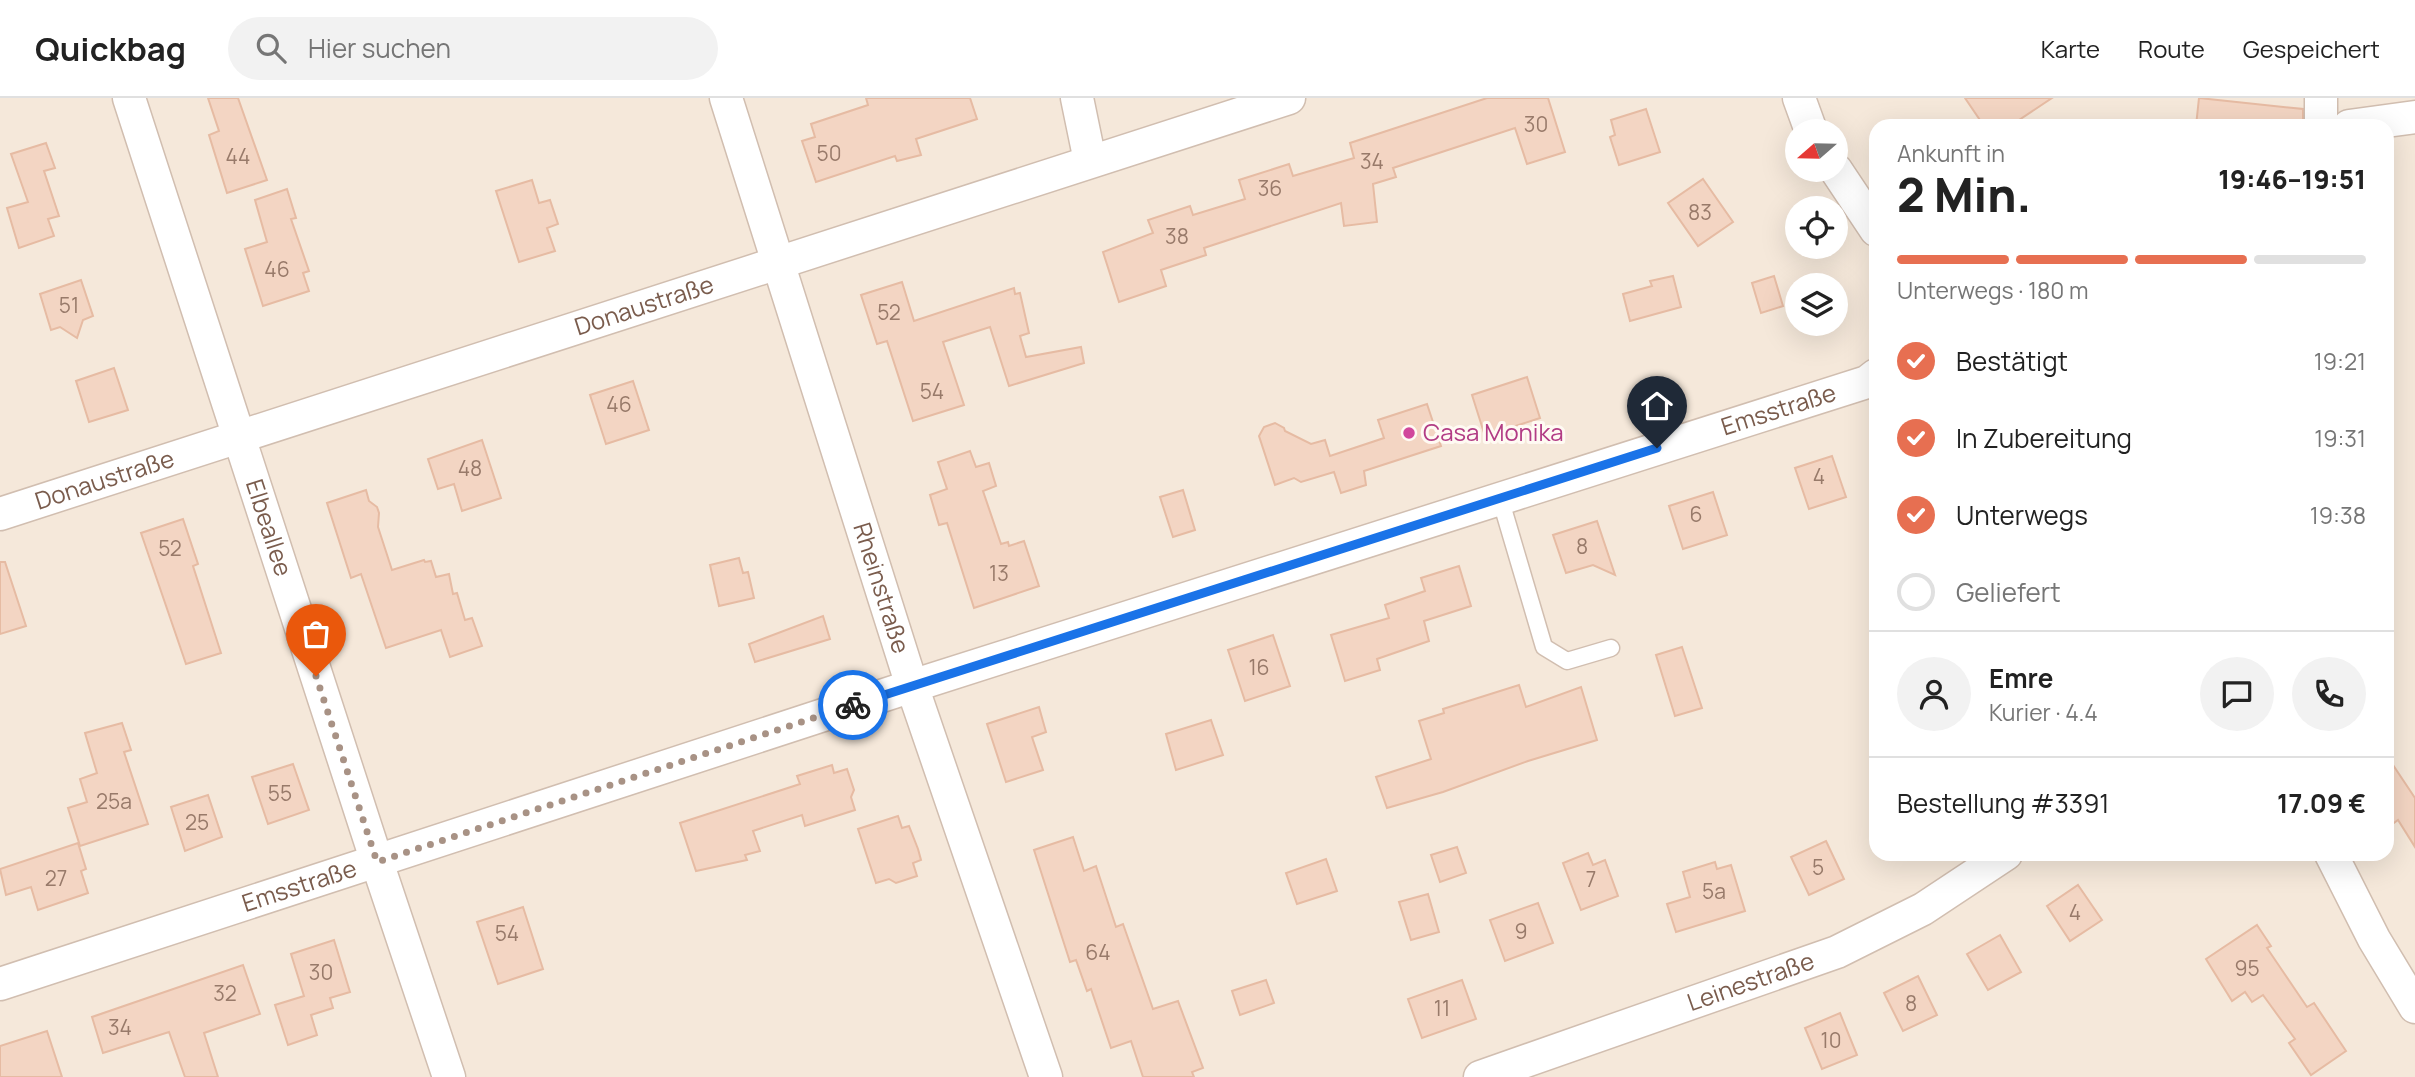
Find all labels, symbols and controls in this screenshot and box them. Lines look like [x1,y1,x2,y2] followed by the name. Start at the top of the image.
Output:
[228,17,718,80] search box
[35,26,186,71] text: Quickbag
[252,29,290,67] icon: search
[308,30,451,66] text: Hier suchen
[2041,32,2100,65] text: Karte
[2138,32,2205,65] text: Route
[2243,32,2380,65] text: Gespeichert
[1524,110,1548,138] house number: 30
[1785,119,1848,182] north arrow
[1785,119,1848,336] map controls
[1897,137,2005,169] text: Ankunft in
[817,139,841,167] house number: 50
[226,142,250,170] house number: 44
[1360,147,1384,175] house number: 34
[2218,161,2366,197] text: 19:46–19:51
[1897,163,2031,226] text: 2 Min.
[1258,174,1282,202] house number: 36
[1785,196,1848,259] button: locate
[1688,198,1712,226] house number: 83
[1165,222,1189,250] house number: 38
[264,255,290,283] house number: 46
[570,267,718,343] street label: Donaustraße
[1785,273,1848,336] button: layers
[1897,274,2089,306] text: Unterwegs · 180 m
[59,291,79,319] house number: 51
[877,298,901,326] house number: 52
[1897,342,1935,380] icon: check
[1956,343,2068,379] text: Bestätigt
[2314,345,2366,377] text: 19:21
[1717,375,1840,442] street label: Emsstraße
[1627,376,1687,448] pin
[920,377,944,405] house number: 54
[1638,387,1676,425] icon: home
[606,390,632,418] house number: 46
[1423,415,1564,448] place label: Casa Monika
[1897,419,1935,457] icon: check
[1956,420,2132,456] text: In Zubereitung
[2314,422,2366,454] text: 19:31
[1401,425,1417,441] marker: Casa Monika
[30,441,178,517] street label: Donaustraße
[458,454,482,482] house number: 48
[1813,462,1825,490] house number: 4
[239,475,301,580] street label: Elbeallee
[1897,496,1935,534] icon: check
[1956,497,2088,533] text: Unterwegs
[2310,499,2366,531] text: 19:38
[1689,500,1703,528] house number: 6
[846,518,919,657] street label: Rheinstraße
[1576,532,1588,560] house number: 8
[158,534,182,562] house number: 52
[989,559,1009,587] house number: 13
[1956,574,2061,610] text: Geliefert
[286,604,346,676] pin
[297,615,335,653] icon: bag
[1248,653,1270,681] house number: 16
[1897,657,1971,731] button: person
[2200,657,2274,731] button: chat
[2292,657,2366,731] button: phone
[1989,660,2053,696] text: Emre
[818,670,888,740] courier
[834,686,872,724] icon: bike
[1989,696,2098,728] text: Kurier · 4.4
[268,779,292,807] house number: 55
[1897,785,2109,821] text: Bestellung #3391
[2277,785,2366,821] text: 17.09 €
[96,787,132,815] house number: 25a
[185,808,209,836] house number: 25
[237,851,361,919] street label: Emsstraße
[1812,853,1824,881] house number: 5
[45,864,67,892] house number: 27
[1586,865,1596,893] house number: 7
[1702,877,1726,905] house number: 5a
[2069,898,2081,926] house number: 4
[1514,917,1528,945] house number: 9
[495,919,519,947] house number: 54
[1085,938,1111,966] house number: 64
[1682,943,1818,1018] street label: Leinestraße
[2234,954,2260,982] house number: 95
[309,958,333,986] house number: 30
[213,979,237,1007] house number: 32
[1905,989,1917,1017] house number: 8
[1434,994,1450,1022] house number: 11
[108,1013,132,1041] house number: 34
[1821,1026,1842,1054] house number: 10

